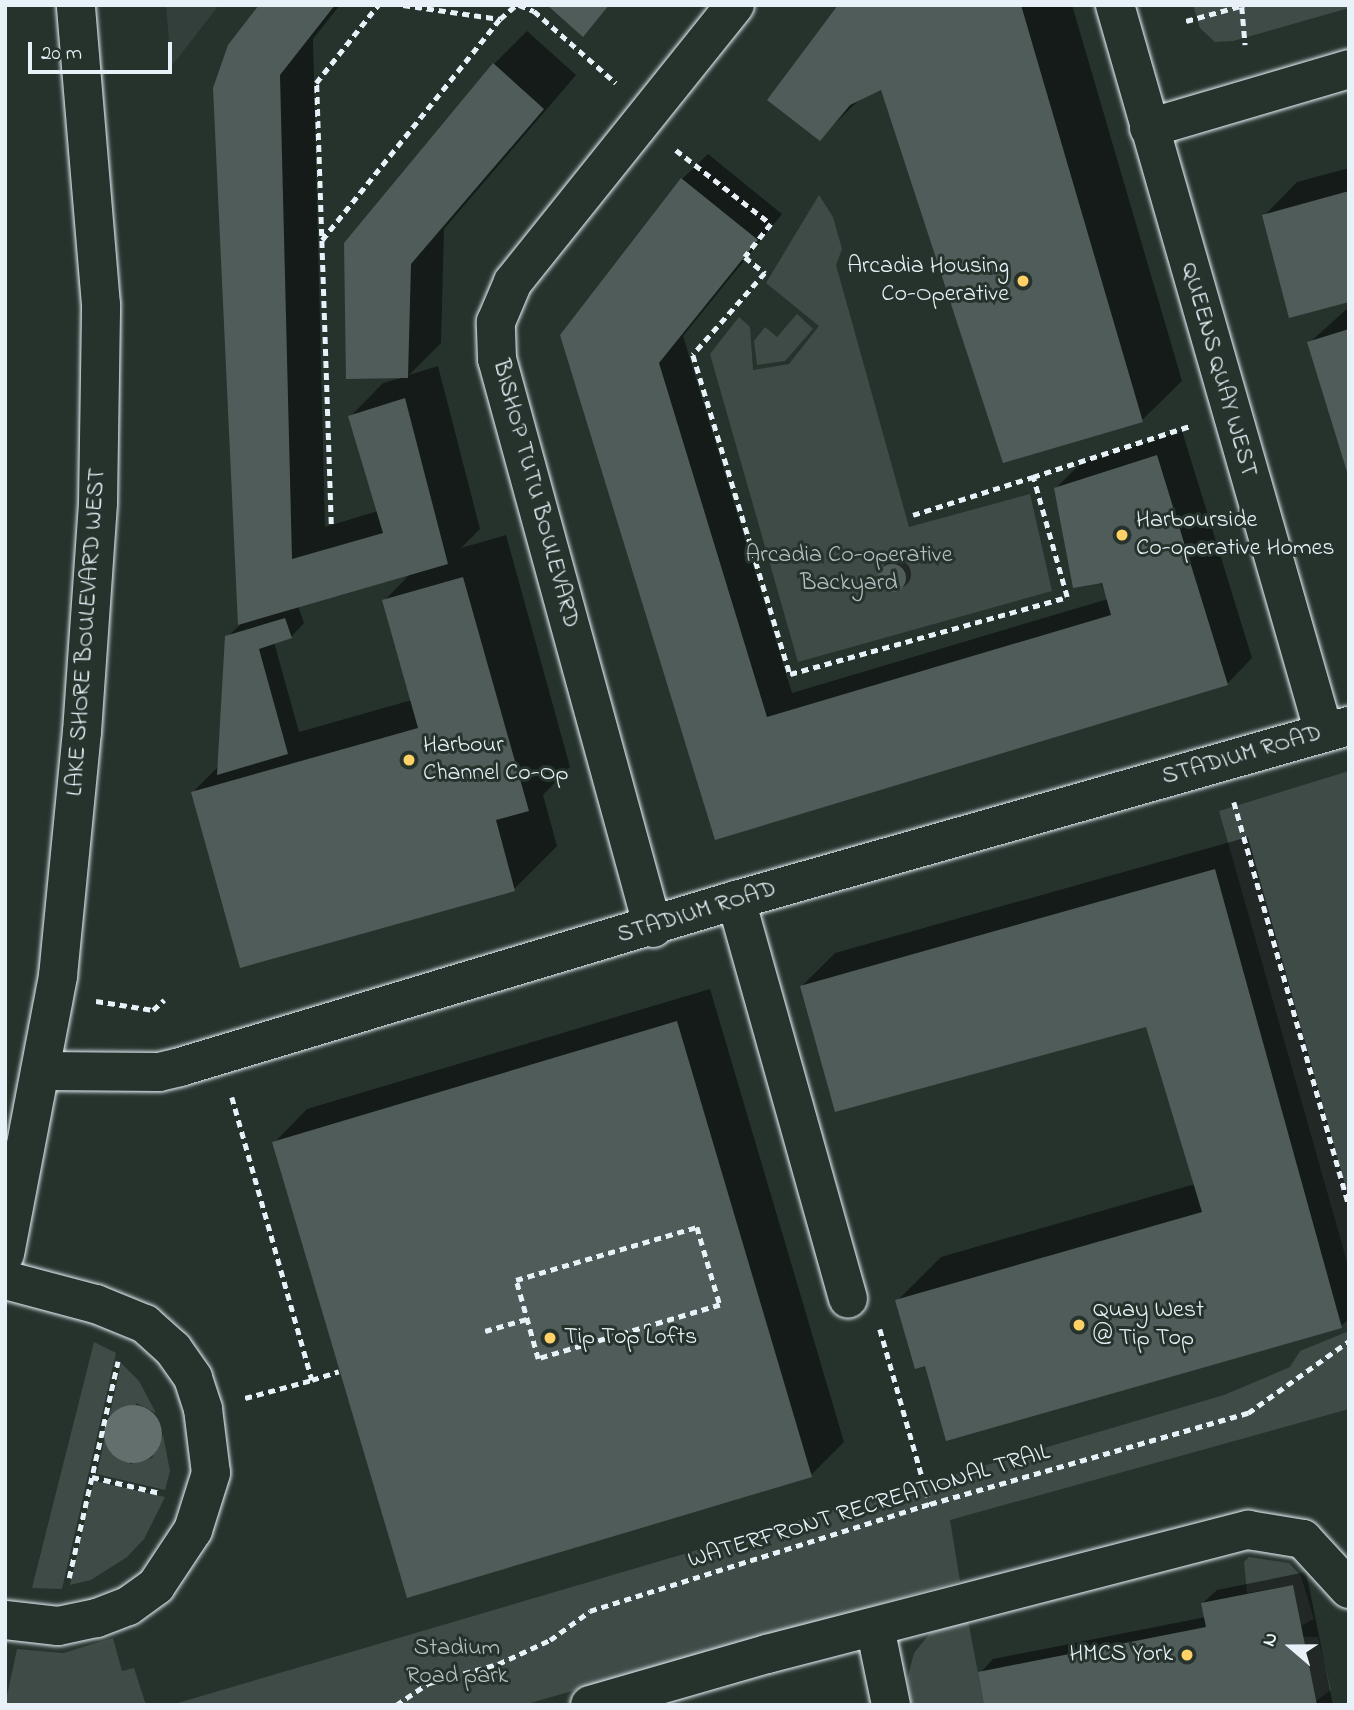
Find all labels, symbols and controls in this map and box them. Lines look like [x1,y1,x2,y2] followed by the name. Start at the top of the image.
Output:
[32,28,175,72] scale bar
[41,39,82,69] text: 20 m
[847,253,1009,309] place label: Arcadia Housing Co-Operative
[1174,259,1262,481] street label: QUEENS QUAY WEST
[1015,273,1031,289] marker: Arcadia Housing Co-Operative
[485,357,585,631] street label: BISHOP TUTU BOULEVARD
[61,467,113,797] street label: LAKE SHORE BOULEVARD WEST
[1136,507,1334,563] place label: Harbourside Co-operative Homes
[1114,527,1130,543] marker: Harbourside Co-operative Homes
[745,542,953,598] park label: Arcadia Co-operative Backyard
[1159,719,1325,793] street label: STADIUM ROAD
[423,732,568,788] place label: Harbour Channel Co-Op
[401,752,417,768] marker: Harbour Channel Co-Op
[614,875,780,951] street label: STADIUM ROAD
[1093,1297,1204,1353] place label: Quay West @ Tip Top
[1071,1317,1087,1333] marker: Quay West @ Tip Top
[564,1324,697,1352] place label: Tip Top Lofts
[542,1330,558,1346] marker: Tip Top Lofts
[685,1438,1053,1576] street label: WATERFRONT RECREATIONAL TRAIL
[1256,1612,1326,1682] north arrow
[1256,1629,1286,1650] text: N
[406,1635,508,1691] park label: Stadium Road park
[1069,1641,1173,1669] place label: HMCS York
[1179,1647,1195,1663] marker: HMCS York

